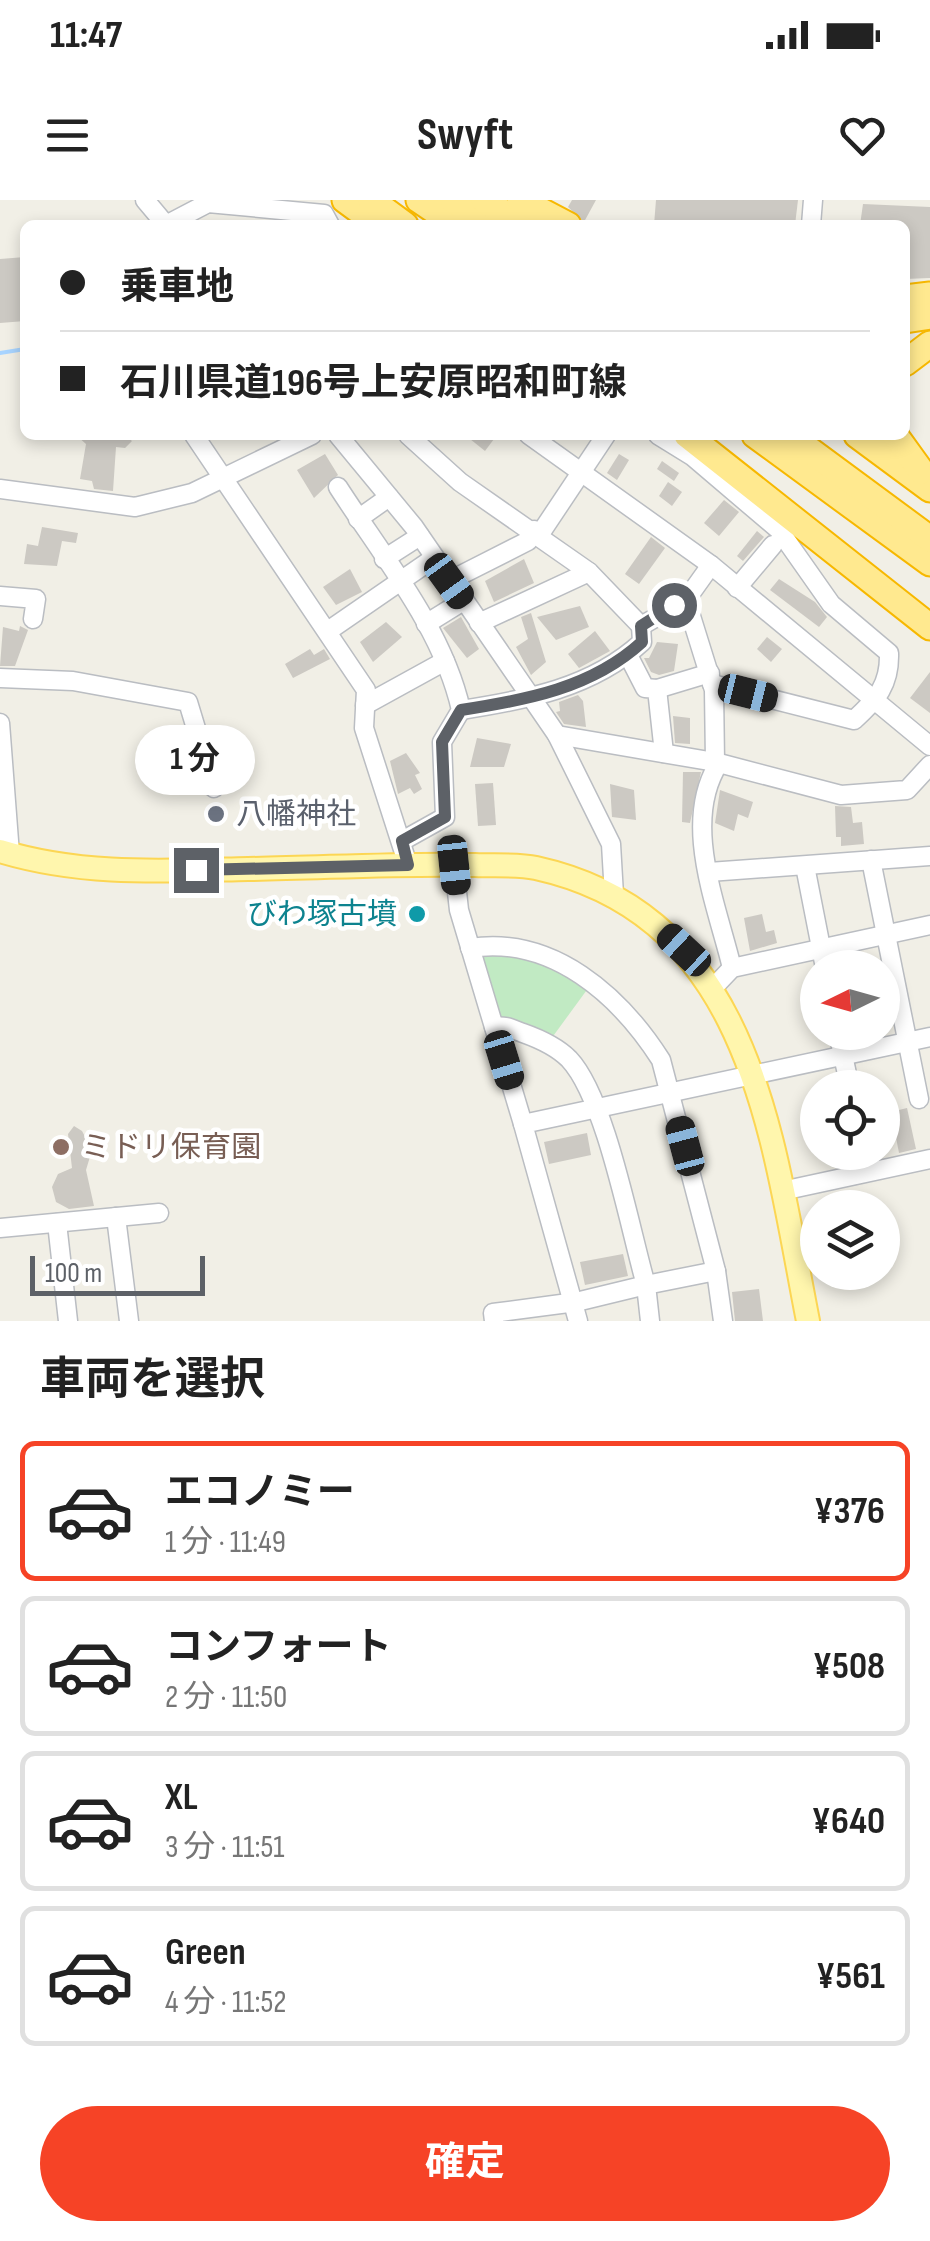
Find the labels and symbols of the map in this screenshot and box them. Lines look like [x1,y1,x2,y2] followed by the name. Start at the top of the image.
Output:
[419,548,479,614] car
[652,583,697,628] route start
[715,671,781,715] car
[136,725,256,795] callout: 1 分
[236,797,356,833] place label: 八幡神社
[205,803,227,825] marker: 八幡神社
[436,834,472,896] car
[174,848,219,893] route end
[247,897,397,933] place label: びわ塚古墳
[406,903,428,925] marker: びわ塚古墳
[652,919,716,981] car
[800,950,900,1050] north arrow
[481,1027,527,1093] car
[663,1113,707,1179] car
[81,1130,261,1166] place label: ミドリ保育園
[50,1136,72,1158] marker: ミドリ保育園
[30,1251,205,1296] scale bar

